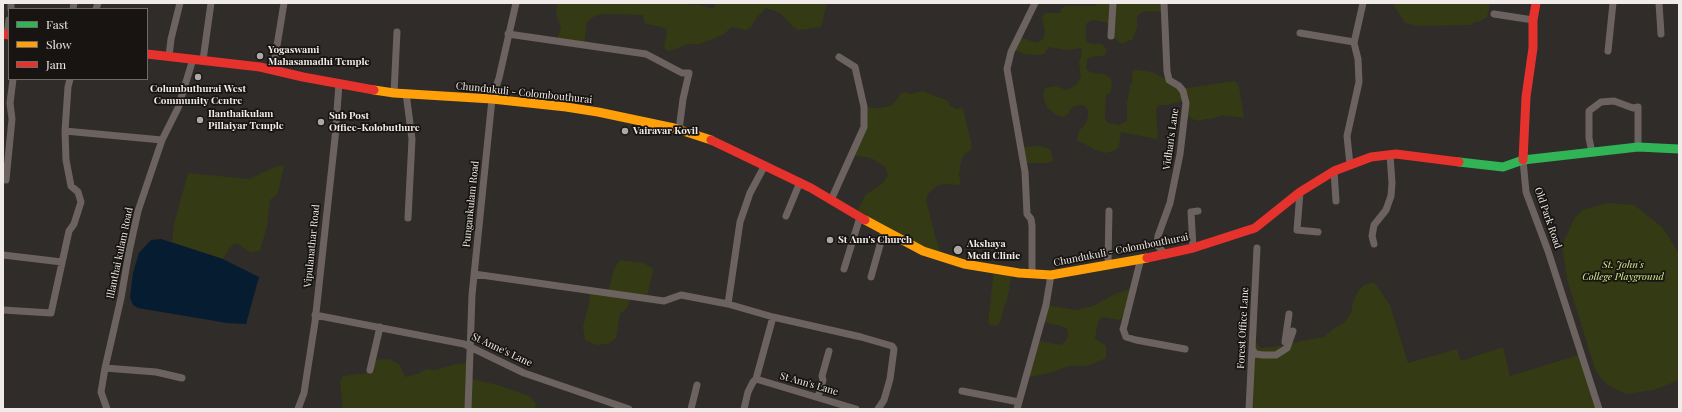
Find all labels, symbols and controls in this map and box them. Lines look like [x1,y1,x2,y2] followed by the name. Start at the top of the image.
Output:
[8,8,148,80] legend
[46,16,68,32] text: Fast
[46,36,72,52] text: Slow
[268,44,370,68] place label: Yogaswami Mahasamadhi Temple
[255,51,265,61] marker: Yogaswami Mahasamadhi Temple
[46,56,66,72] text: Jam
[193,72,203,82] marker: Columbuthurai West Community Centre
[455,80,593,106] street label: Chundukuli - Colombouthurai
[150,83,246,106] place label: Columbuthurai West Community Centre
[1161,107,1181,171] street label: Vidhan's Lane
[208,108,284,132] place label: Ilanthaikulam Pillaiyar Temple
[329,110,420,134] place label: Sub Post Office-Kolobuthure
[195,115,205,125] marker: Ilanthaikulam Pillaiyar Temple
[316,117,326,127] marker: Sub Post Office-Kolobuthure
[633,125,698,137] place label: Vairavar Kovil
[620,126,630,136] marker: Vairavar Kovil
[460,160,482,248] street label: Pungankulam Road
[1532,186,1564,250] street label: Old Park Road
[302,204,322,288] street label: Vipulanathar Road
[104,206,136,300] street label: Illanthai kulam Road
[1053,231,1189,269] street label: Chundukuli - Colombouthurai
[838,234,912,246] place label: St Ann's Church
[825,235,835,245] marker: St Ann's Church
[967,238,1020,262] place label: Akshaya Medi Clinic
[952,244,964,256] marker: Akshaya Medi Clinic
[1582,259,1664,282] park label: St. John's College Playground
[1235,287,1251,369] street label: Forest Office Lane
[470,331,534,369] street label: St Anne's Lane
[778,370,840,398] street label: St Ann's Lane

